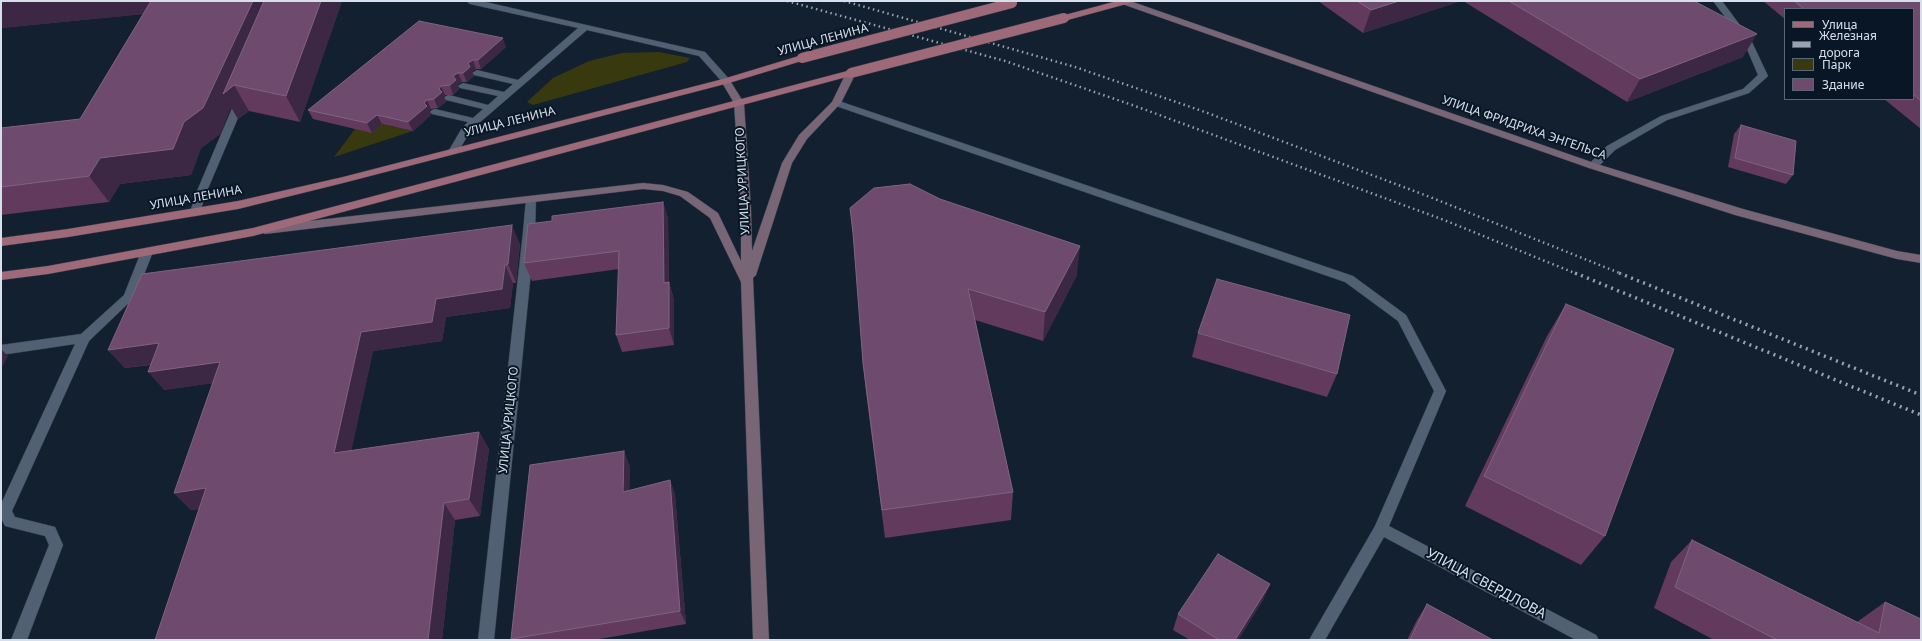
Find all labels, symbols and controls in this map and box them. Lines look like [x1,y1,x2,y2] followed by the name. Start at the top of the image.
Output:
[1784,8,1914,100] legend
[1822,16,1857,33] text: Улица
[776,21,870,59] street label: УЛИЦА ЛЕНИНА
[1819,27,1877,61] text: Железная дорога
[1822,56,1851,73] text: Парк
[1822,76,1864,93] text: Здание
[1440,93,1608,163] street label: УЛИЦА ФРИДРИХА ЭНГЕЛЬСА
[463,104,557,140] street label: УЛИЦА ЛЕНИНА
[733,127,753,235] street label: УЛИЦА УРИЦКОГО
[149,183,243,213] street label: УЛИЦА ЛЕНИНА
[496,366,522,474] street label: УЛИЦА УРИЦКОГО
[1423,545,1549,623] street label: УЛИЦА СВЕРДЛОВА

